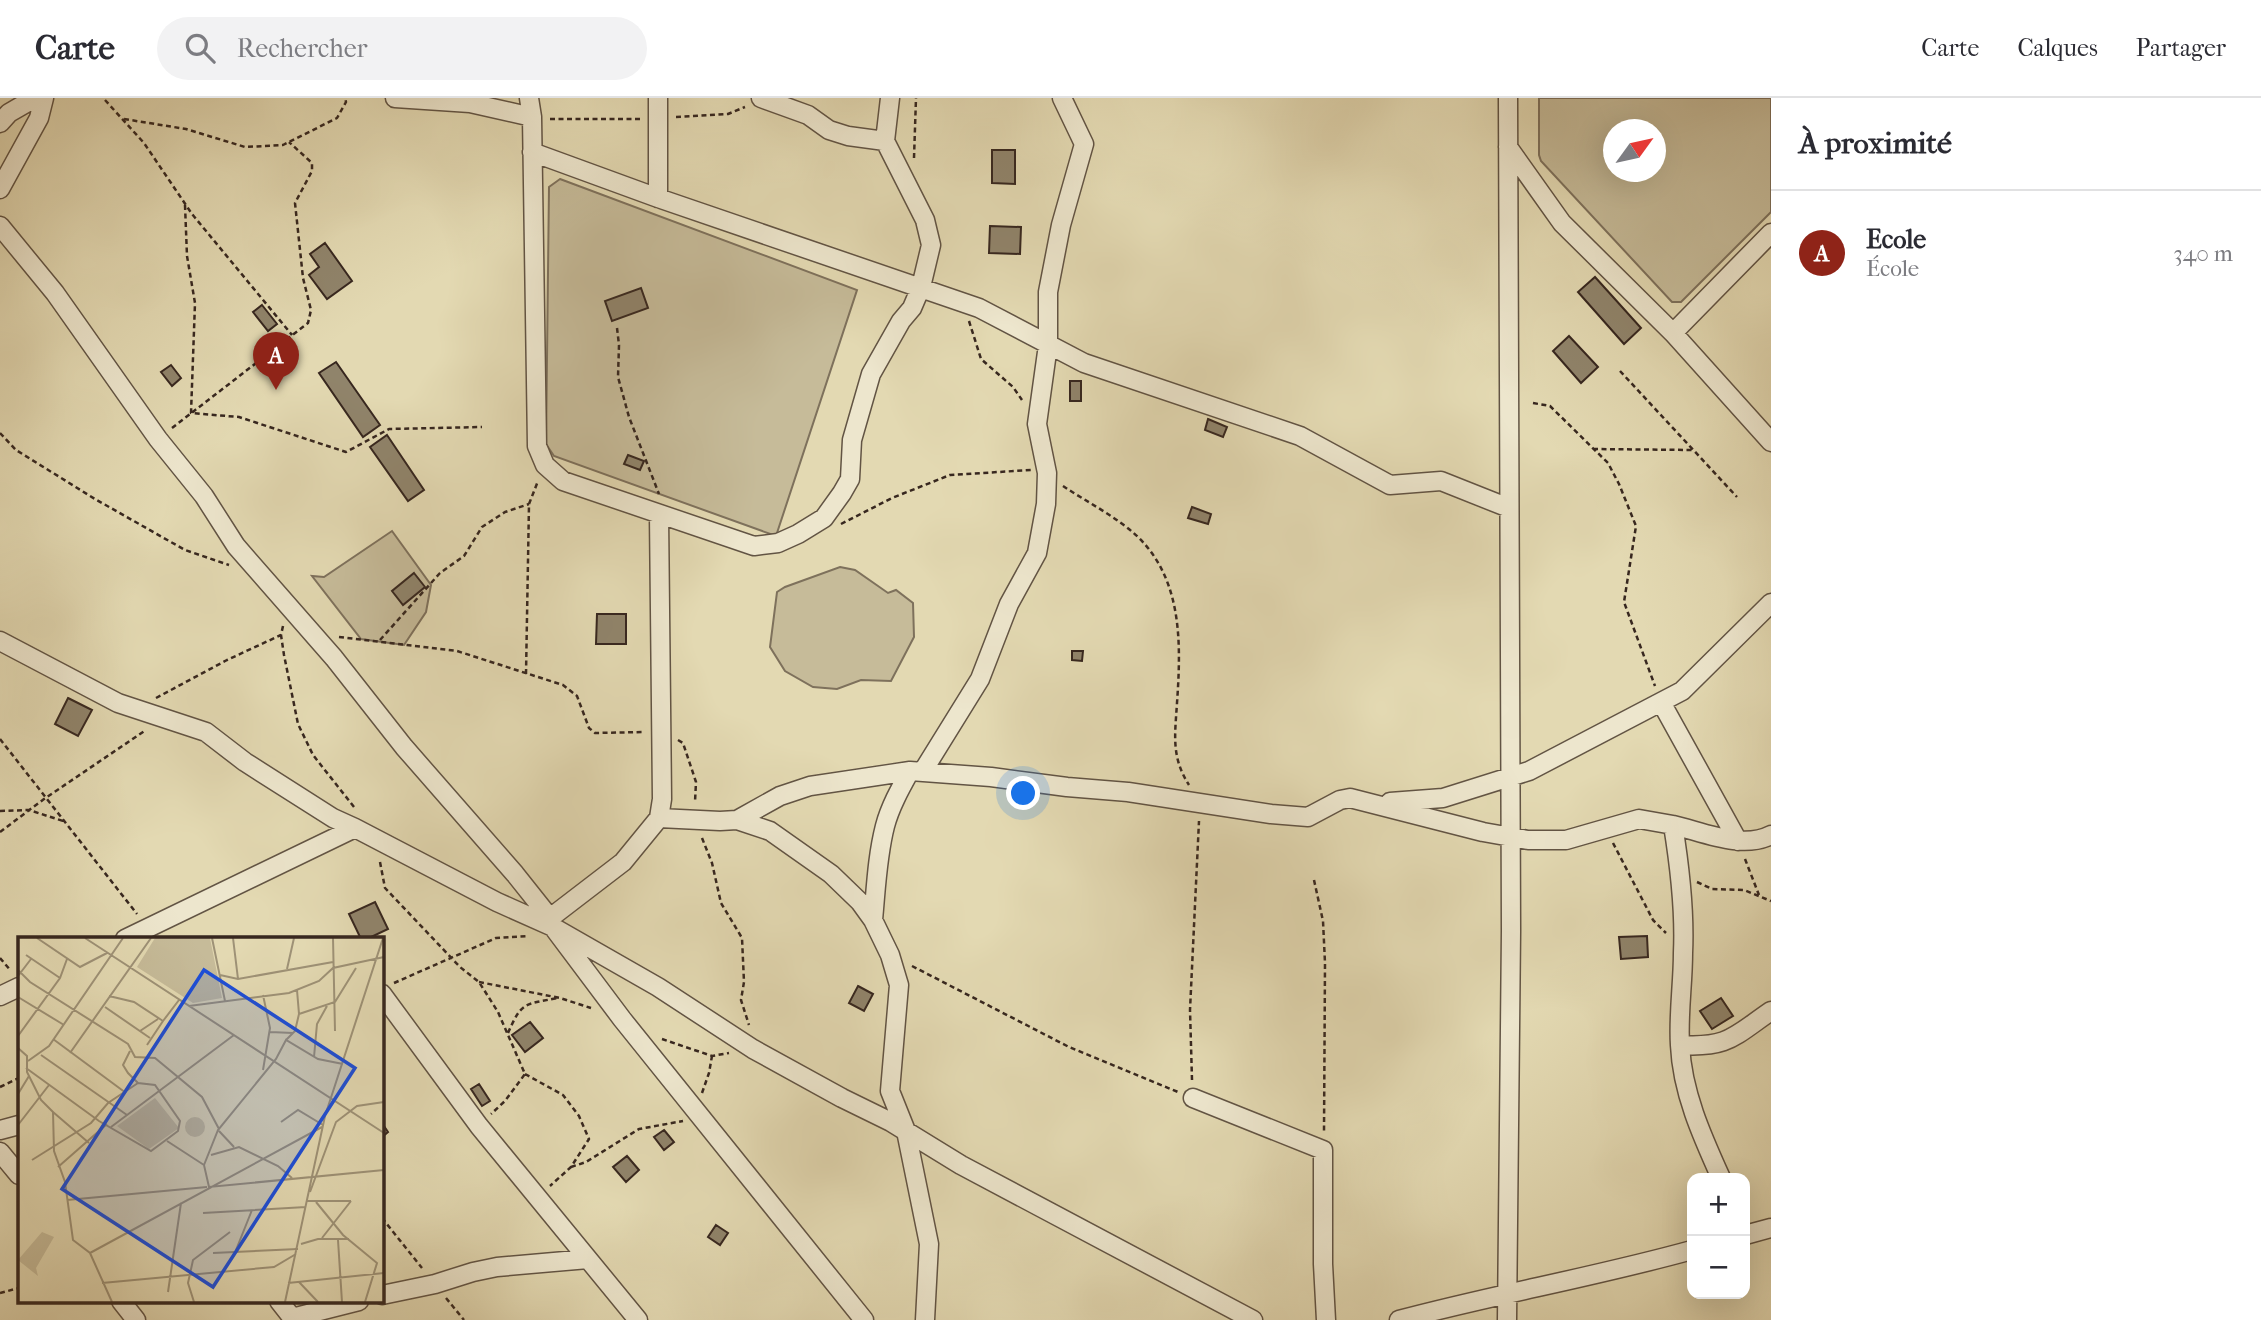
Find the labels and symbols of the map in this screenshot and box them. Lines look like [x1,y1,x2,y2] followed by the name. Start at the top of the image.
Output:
[1603,119,1666,182] north arrow
[253,332,299,390] pin: A
[1006,776,1040,810] your location
[18,937,383,1302] inset map

